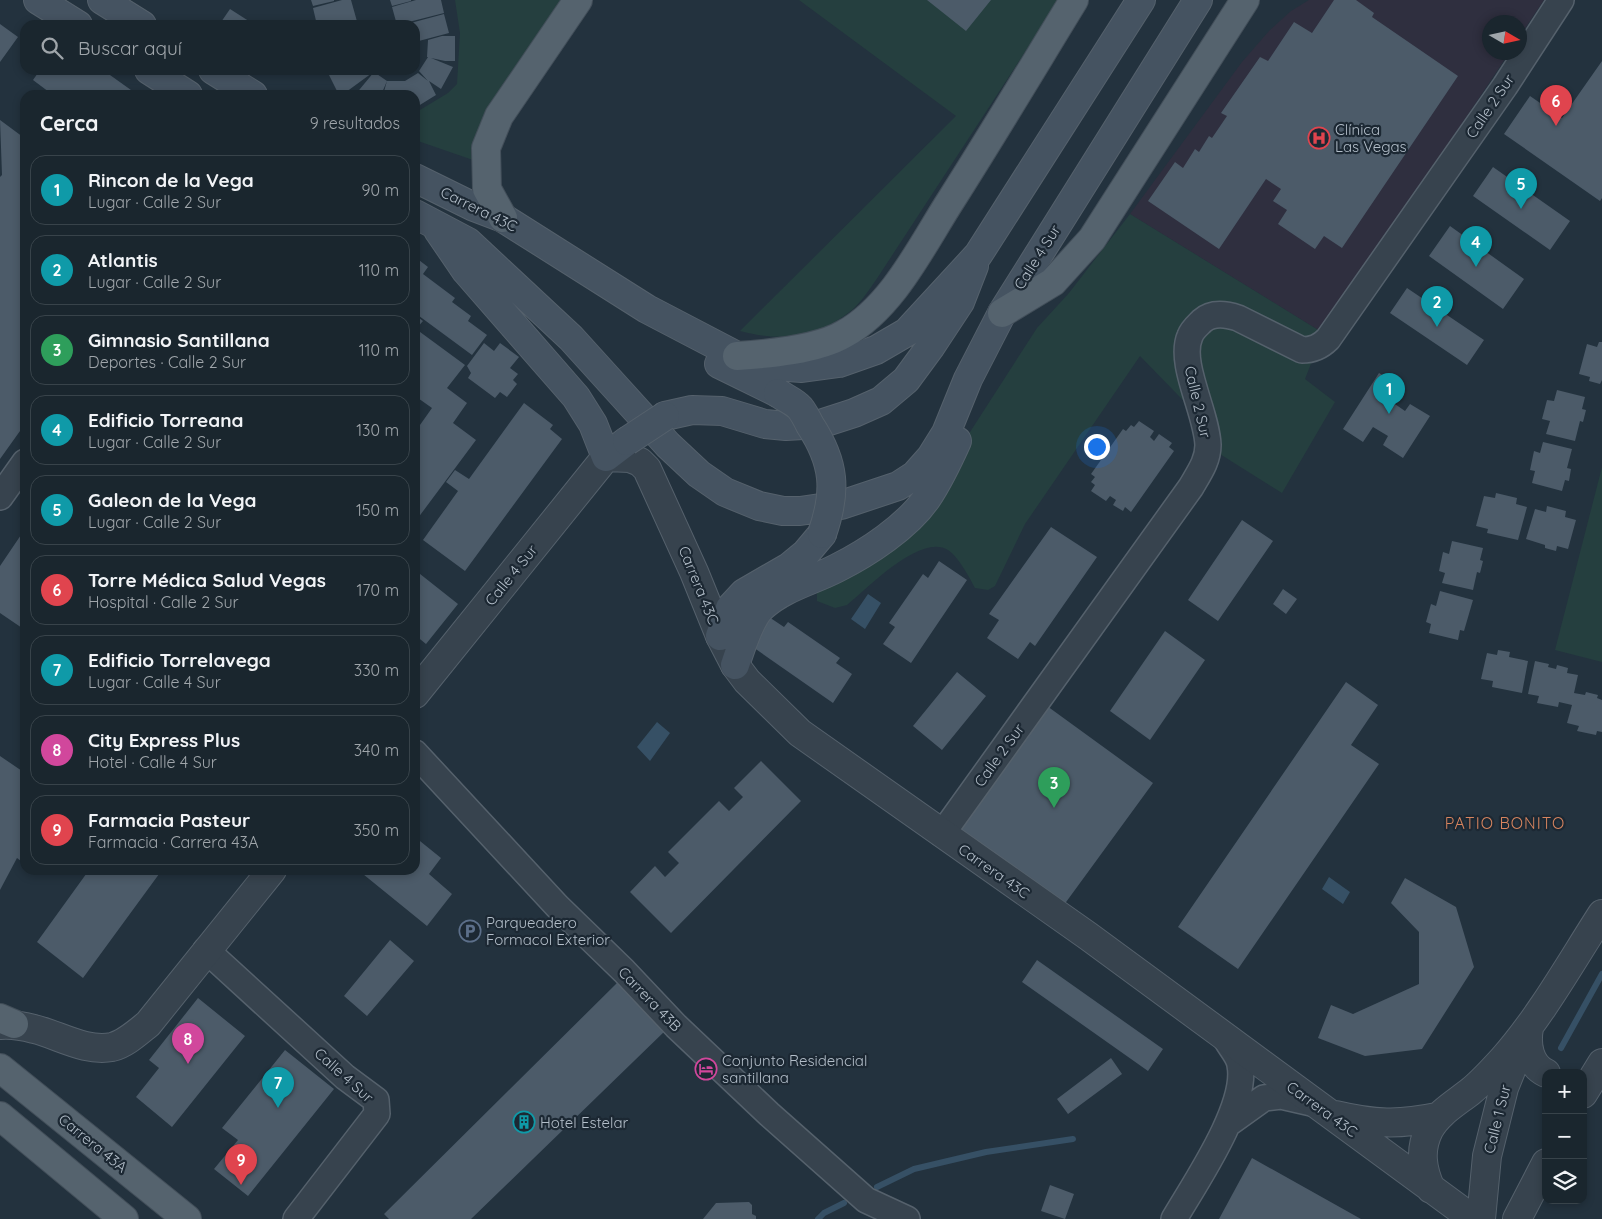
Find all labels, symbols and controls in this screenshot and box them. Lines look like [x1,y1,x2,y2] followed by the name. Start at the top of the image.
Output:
[1482,15,1527,60] north arrow
[20,20,420,75] search box
[38,34,66,62] icon: search
[78,36,182,60] text: Buscar aquí
[1462,70,1519,142] street label: Calle 2 Sur
[1540,85,1572,126] pin: 6
[40,110,98,136] text: Cerca
[310,113,400,133] text: 9 resultados
[1335,120,1407,156] place label: Clínica Las Vegas
[1307,126,1331,150] hospital icon: Clínica Las Vegas
[88,168,254,192] text: Rincon de la Vega
[1505,168,1537,209] pin: 5
[54,180,60,200] text: 1
[362,180,399,200] text: 90 m
[438,182,521,236] street label: Carrera 43C
[88,192,221,212] text: Lugar · Calle 2 Sur
[1010,221,1065,293] street label: Calle 4 Sur
[1460,226,1492,267] pin: 4
[88,248,158,272] text: Atlantis
[52,260,62,280] text: 2
[359,260,399,280] text: 110 m
[88,272,221,292] text: Lugar · Calle 2 Sur
[1421,286,1453,327] pin: 2
[88,328,270,352] text: Gimnasio Santillana
[53,340,61,360] text: 3
[359,340,399,360] text: 110 m
[88,352,246,372] text: Deportes · Calle 2 Sur
[1180,364,1216,440] street label: Calle 2 Sur
[1373,373,1405,414] pin: 1
[88,408,244,432] text: Edificio Torreana
[52,420,62,440] text: 4
[356,420,399,440] text: 130 m
[88,432,221,452] text: Lugar · Calle 2 Sur
[1084,434,1110,460] your location
[88,488,256,512] text: Galeon de la Vega
[52,500,62,520] text: 5
[356,500,399,520] text: 150 m
[88,512,221,532] text: Lugar · Calle 2 Sur
[481,541,541,609] street label: Calle 4 Sur
[675,543,723,627] street label: Carrera 43C
[88,568,326,592] text: Torre Médica Salud Vegas
[53,580,61,600] text: 6
[356,580,399,600] text: 170 m
[88,592,239,612] text: Hospital · Calle 2 Sur
[88,648,271,672] text: Edificio Torrelavega
[53,660,61,680] text: 7
[354,660,399,680] text: 330 m
[88,672,221,692] text: Lugar · Calle 4 Sur
[970,720,1028,790] street label: Calle 2 Sur
[88,728,240,752] text: City Express Plus
[53,740,61,760] text: 8
[354,740,399,760] text: 340 m
[88,752,217,772] text: Hotel · Calle 4 Sur
[1038,767,1070,808] pin: 3
[88,808,250,832] text: Farmacia Pasteur
[1445,813,1565,833] district label: PATIO BONITO
[52,820,62,840] text: 9
[353,820,399,840] text: 350 m
[88,832,259,852] text: Farmacia · Carrera 43A
[955,839,1034,903] street label: Carrera 43C
[486,913,610,949] place label: Parqueadero Formacol Exterior
[458,919,482,943] parking icon: Parqueadero Formacol Exterior
[614,963,686,1036] street label: Carrera 43B
[172,1023,204,1064] pin: 8
[311,1044,378,1107] street label: Calle 4 Sur
[722,1051,867,1087] place label: Conjunto Residencial santillana
[694,1057,718,1081] hotel icon: Conjunto Residencial santillana
[262,1067,294,1108] pin: 7
[1542,1069,1587,1204] map controls
[1542,1069,1587,1114] button: +
[1283,1077,1361,1141] street label: Carrera 43C
[1479,1082,1515,1156] street label: Calle 1 Sur
[55,1110,131,1177] street label: Carrera 43A
[512,1110,536,1134] building icon: Hotel Estelar
[540,1113,628,1132] place label: Hotel Estelar
[1542,1114,1587,1159] button: −
[225,1144,257,1185] pin: 9
[1542,1159,1587,1204] button: layers

